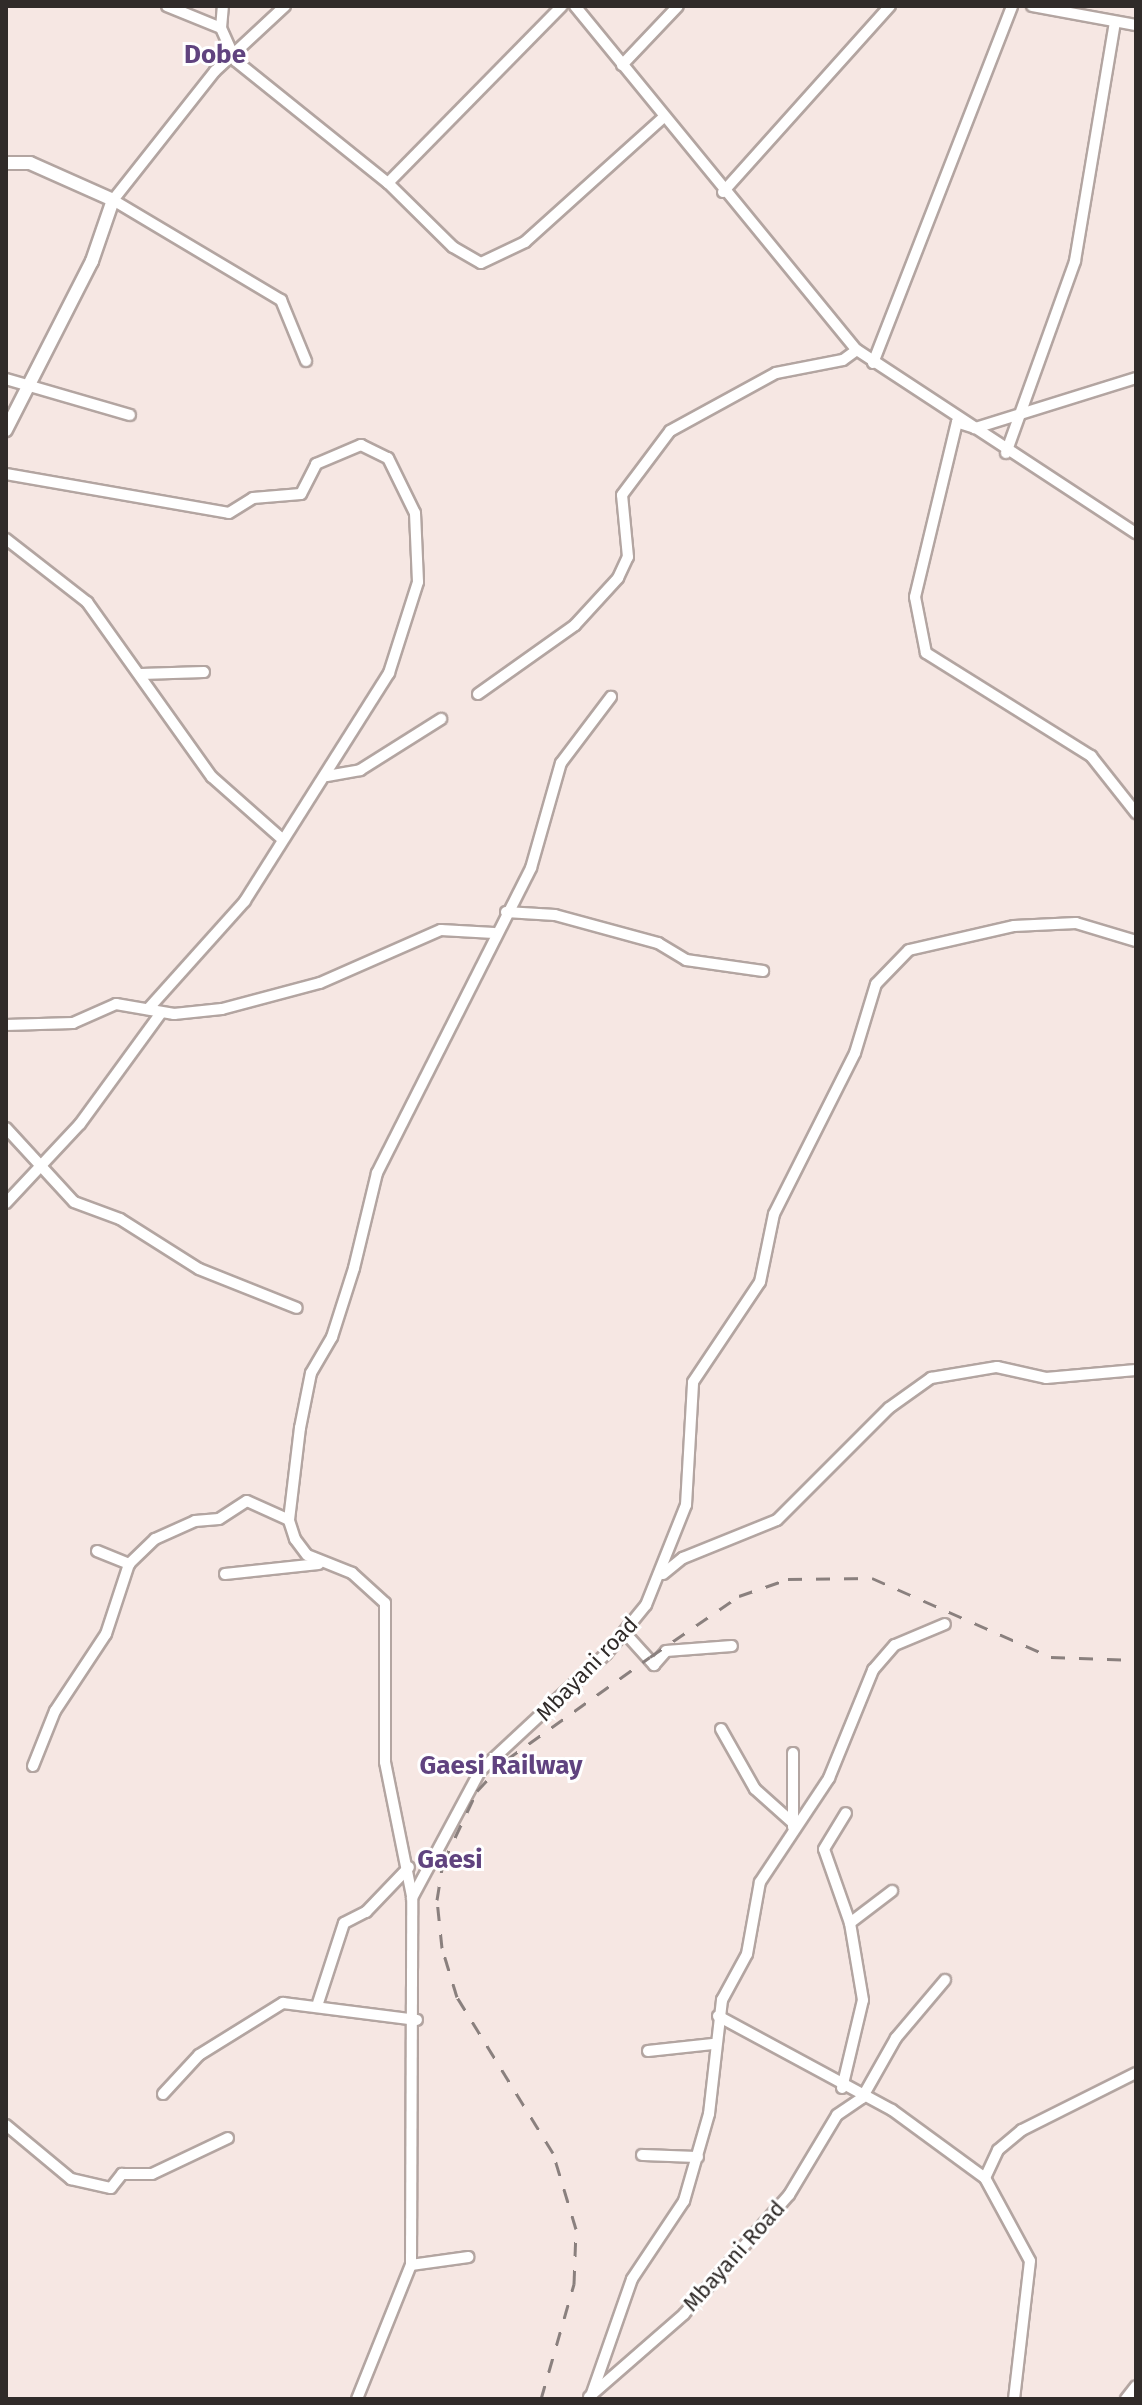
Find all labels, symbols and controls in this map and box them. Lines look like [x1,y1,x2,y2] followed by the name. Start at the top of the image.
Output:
[184,39,246,71] district label: Dobe
[531,1611,643,1727] street label: Mbayani road
[420,1750,582,1782] district label: Gaesi Railway
[417,1844,483,1876] district label: Gaesi
[677,2195,791,2317] street label: Mbayani Road

